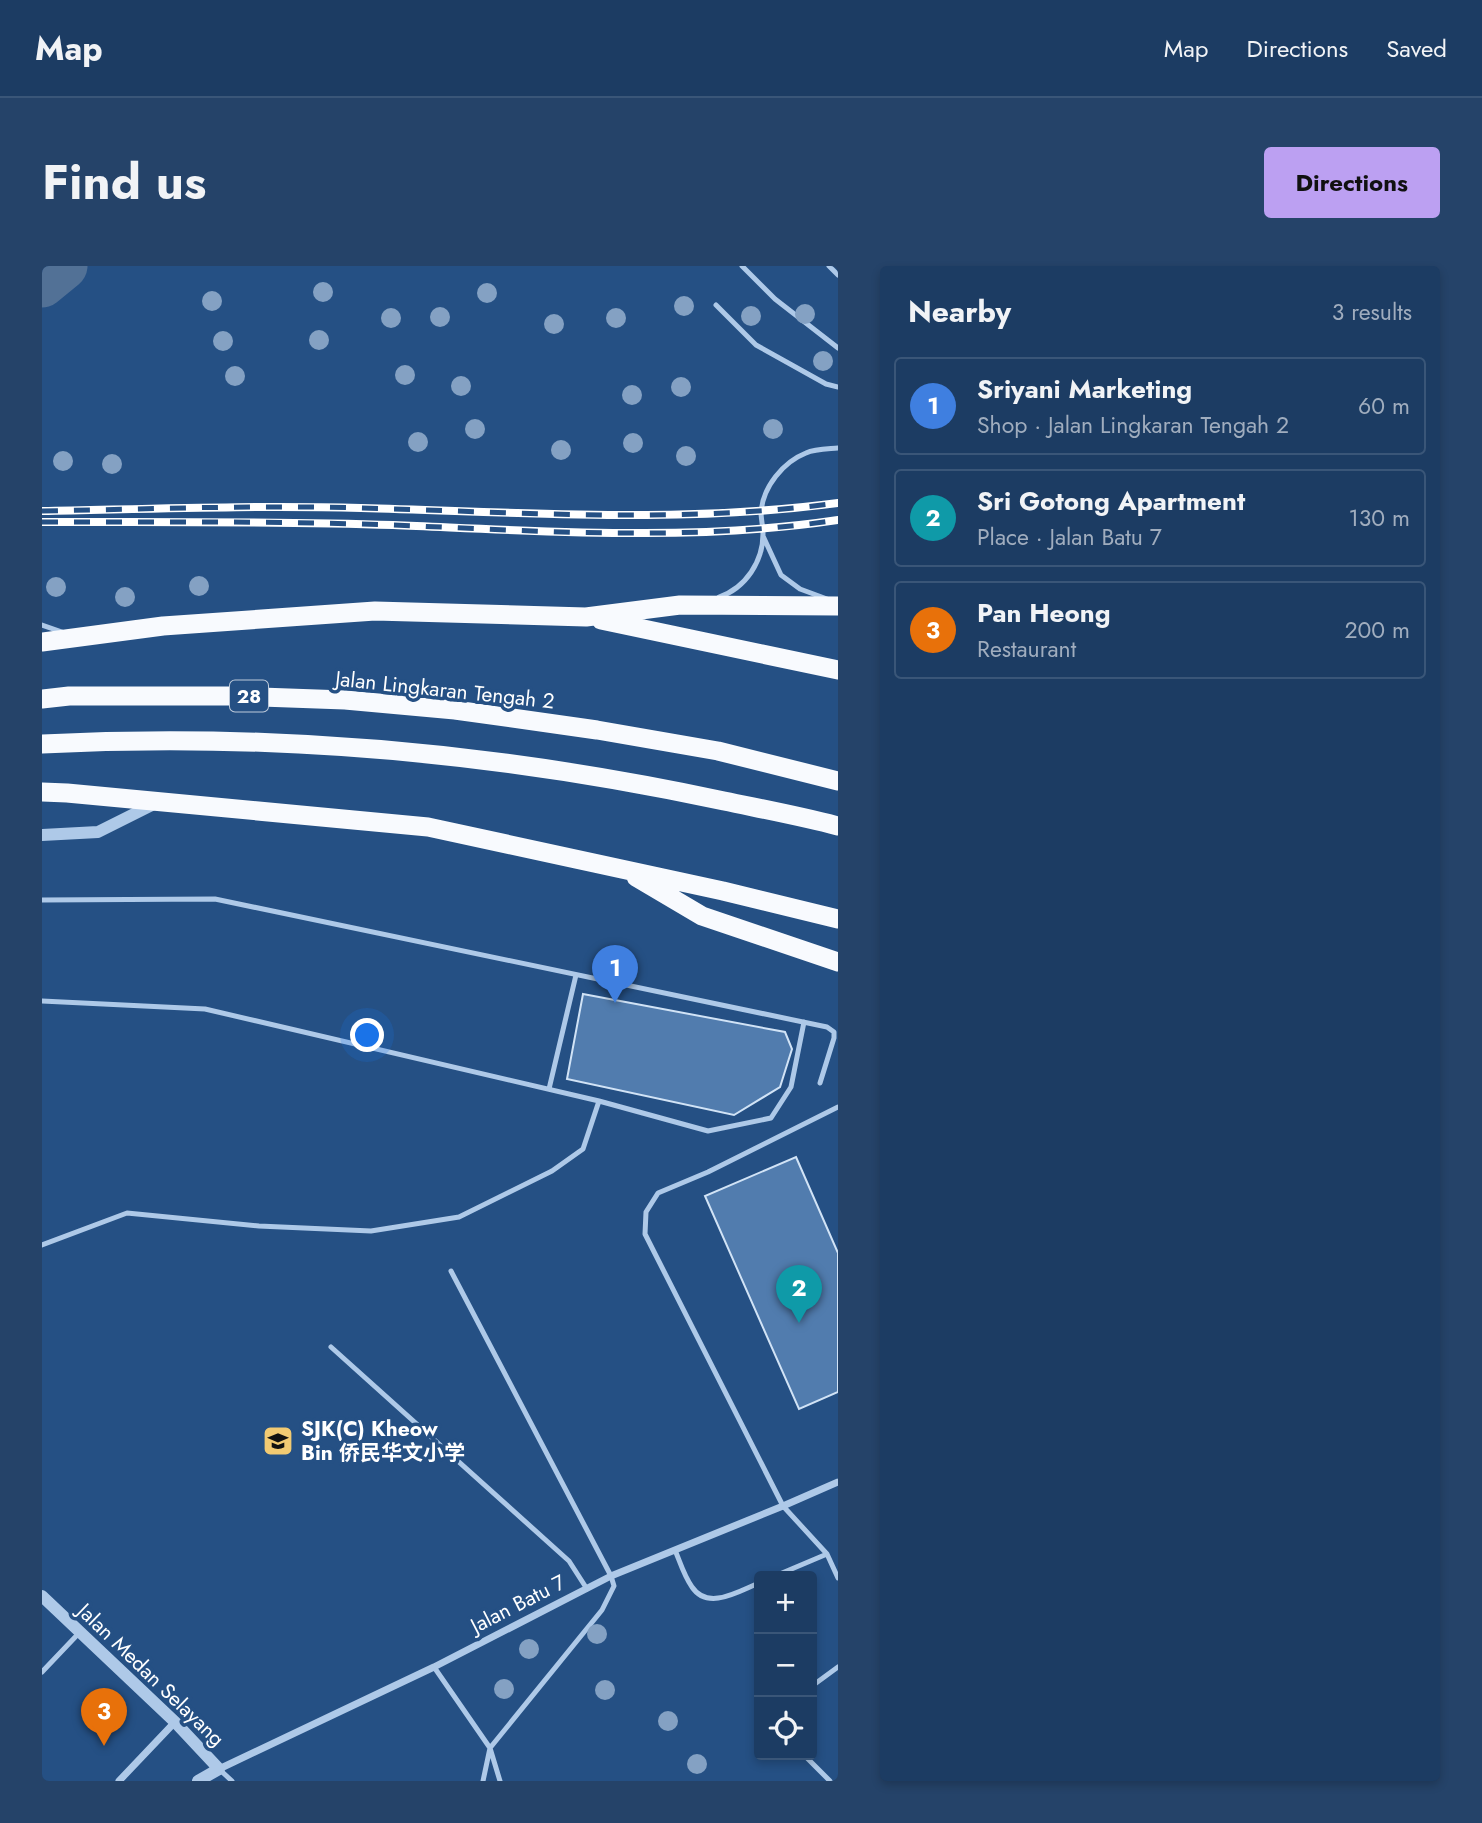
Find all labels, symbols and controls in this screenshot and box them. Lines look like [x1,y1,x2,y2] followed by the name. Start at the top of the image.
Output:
[35,25,103,72] text: Map
[1164,31,1209,66] text: Map
[1247,31,1348,66] text: Directions
[1386,31,1447,66] text: Saved
[42,147,206,217] text: Find us
[1264,147,1440,218] button: Directions
[908,290,1011,333] text: Nearby
[1332,295,1412,329] text: 3 results
[977,370,1192,408] text: Sriyani Marketing
[927,389,939,423] text: 1
[1358,389,1410,423] text: 60 m
[977,408,1289,442] text: Shop · Jalan Lingkaran Tengah 2
[977,482,1245,520] text: Sri Gotong Apartment
[925,501,941,535] text: 2
[1348,501,1410,535] text: 130 m
[977,520,1162,554] text: Place · Jalan Batu 7
[977,594,1111,632] text: Pan Heong
[926,613,940,647] text: 3
[1344,613,1410,647] text: 200 m
[977,632,1076,666] text: Restaurant
[331,663,556,716] street label: Jalan Lingkaran Tengah 2
[230,680,268,712] road number: 28
[592,945,638,1003] pin: 1
[350,1018,384,1052] your location
[776,1265,822,1323] pin: 2
[301,1414,465,1468] place label: SJK(C) Kheow Bin 侨民华文小学
[261,1424,295,1458] school or university icon: SJK(C) Kheow Bin 侨民华文小学
[463,1567,571,1642] street label: Jalan Batu 7
[754,1571,817,1760] map controls
[754,1571,817,1634] button: +
[69,1595,231,1753] street label: Jalan Medan Selayang
[754,1634,817,1697] button: −
[81,1688,127,1746] pin: 3
[754,1697,817,1760] button: locate

